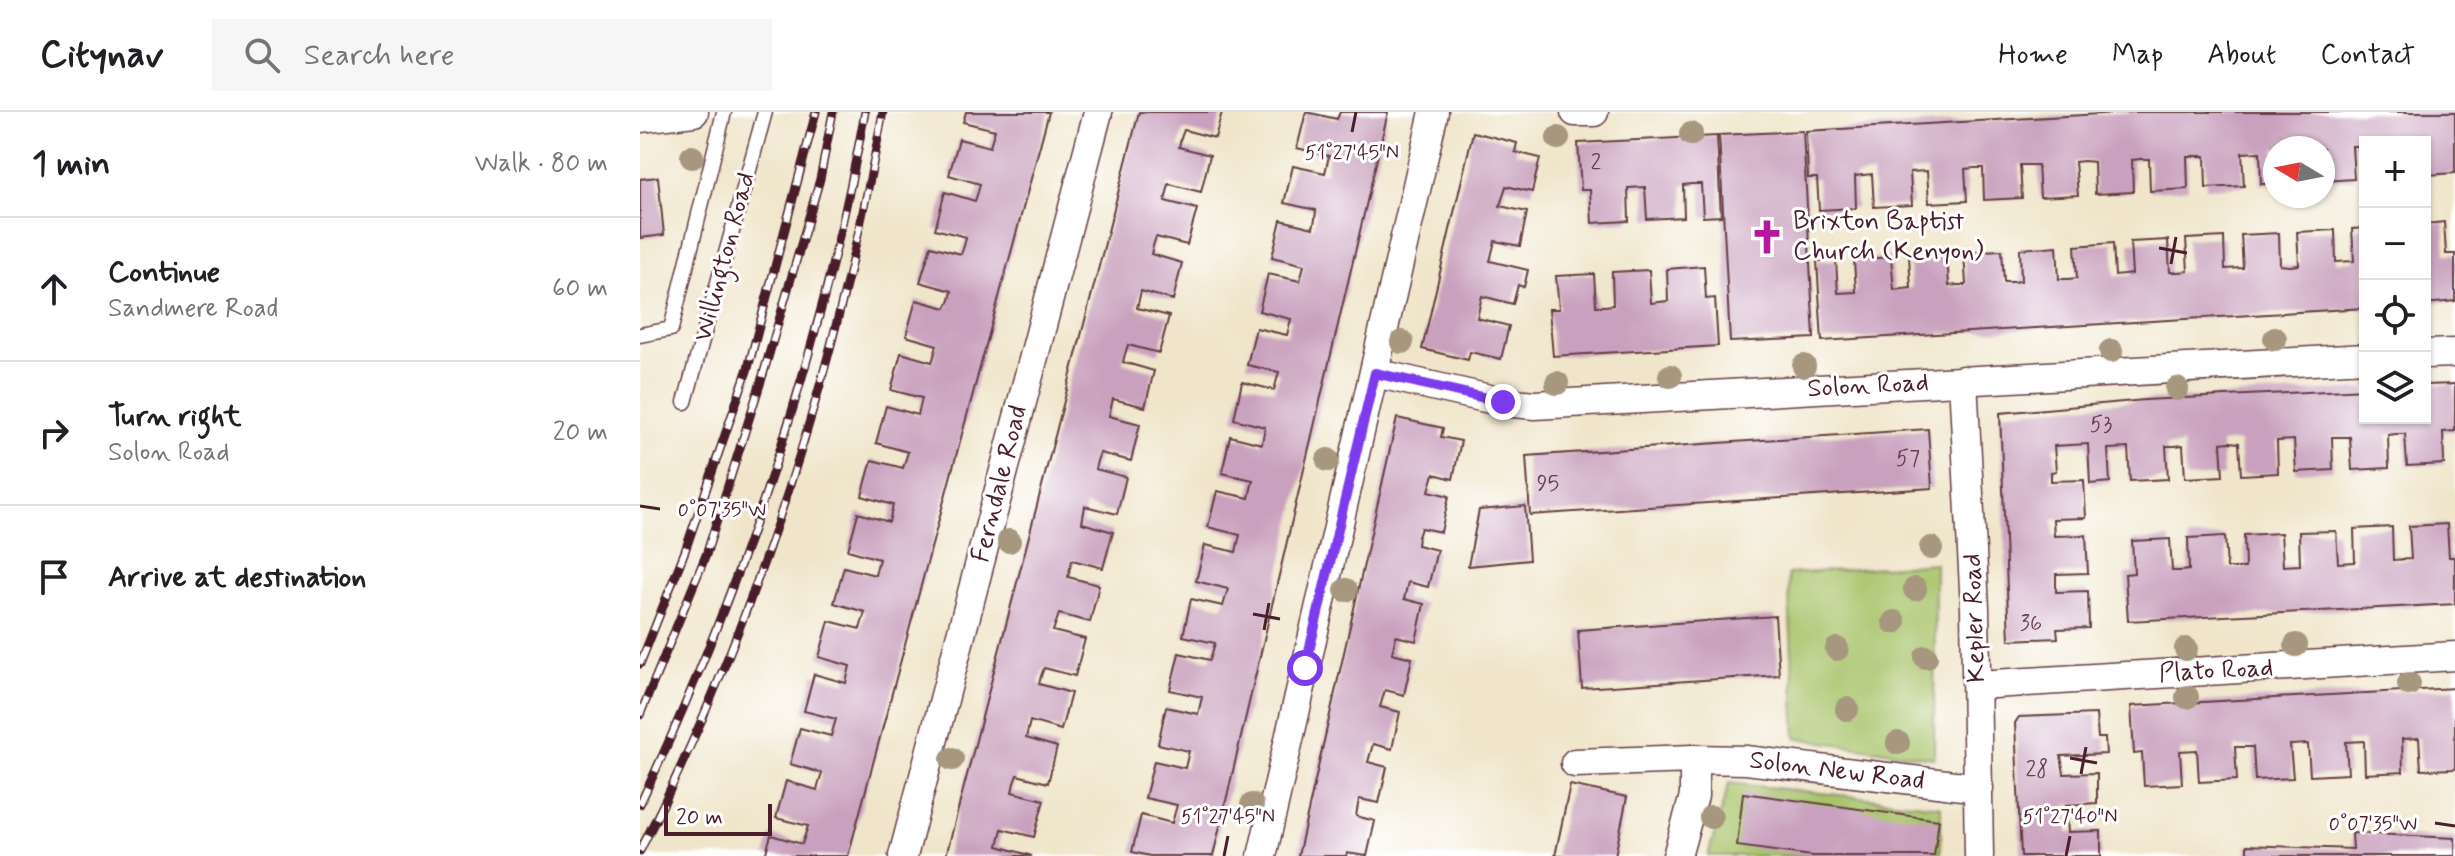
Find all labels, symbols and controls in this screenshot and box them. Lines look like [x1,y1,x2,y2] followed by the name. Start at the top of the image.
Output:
[212,19,772,91] search box
[40,31,164,80] text: Citynav
[240,33,284,77] icon: search
[304,36,455,75] text: Search here
[1998,37,2068,74] text: Home
[2112,37,2163,74] text: Map
[2207,37,2276,74] text: About
[2320,37,2415,74] text: Contact
[2263,136,2335,208] north arrow
[2359,136,2431,424] map controls
[2359,136,2431,208] button: +
[1305,140,1399,167] text: 51°27'45"N
[32,142,110,187] text: 1 min
[475,147,608,181] text: Walk · 80 m
[1591,149,1602,177] house number: 2
[686,169,767,346] street label: Willington Road
[1793,205,1984,269] place label: Brixton Baptist Church (Kenyon)
[2359,208,2431,280] button: −
[1748,218,1786,256] church icon: Brixton Baptist Church (Kenyon)
[108,253,220,292] text: Continue
[32,267,76,311] icon: ahead
[552,272,608,306] text: 60 m
[2359,280,2431,352] button: locate
[108,292,278,326] text: Sandmere Road
[2359,352,2431,424] button: layers
[1806,366,1930,406] street label: Solon Road
[1485,384,1521,420] route end
[108,397,241,436] text: Turn right
[964,402,1036,566] street label: Ferndale Road
[32,411,76,455] icon: right
[2090,411,2112,439] house number: 53
[553,416,608,450] text: 20 m
[108,436,229,470] text: Solon Road
[1896,445,1920,473] house number: 57
[1537,470,1559,498] house number: 95
[678,497,766,524] text: 0°07'35"W
[1956,553,1994,683] street label: Kepler Road
[32,555,76,599] icon: arrive
[108,558,366,597] text: Arrive at destination
[2020,610,2042,638] house number: 36
[1287,650,1323,686] route start
[2158,651,2274,691] street label: Plato Road
[1747,743,1927,799] street label: Solon New Road
[2026,756,2048,784] house number: 28
[664,800,772,836] scale bar
[676,804,723,832] text: 20 m
[1181,804,1275,831] text: 51°27'45"N
[2022,804,2118,831] text: 51°27'40"N
[2329,811,2417,838] text: 0°07'35"W

